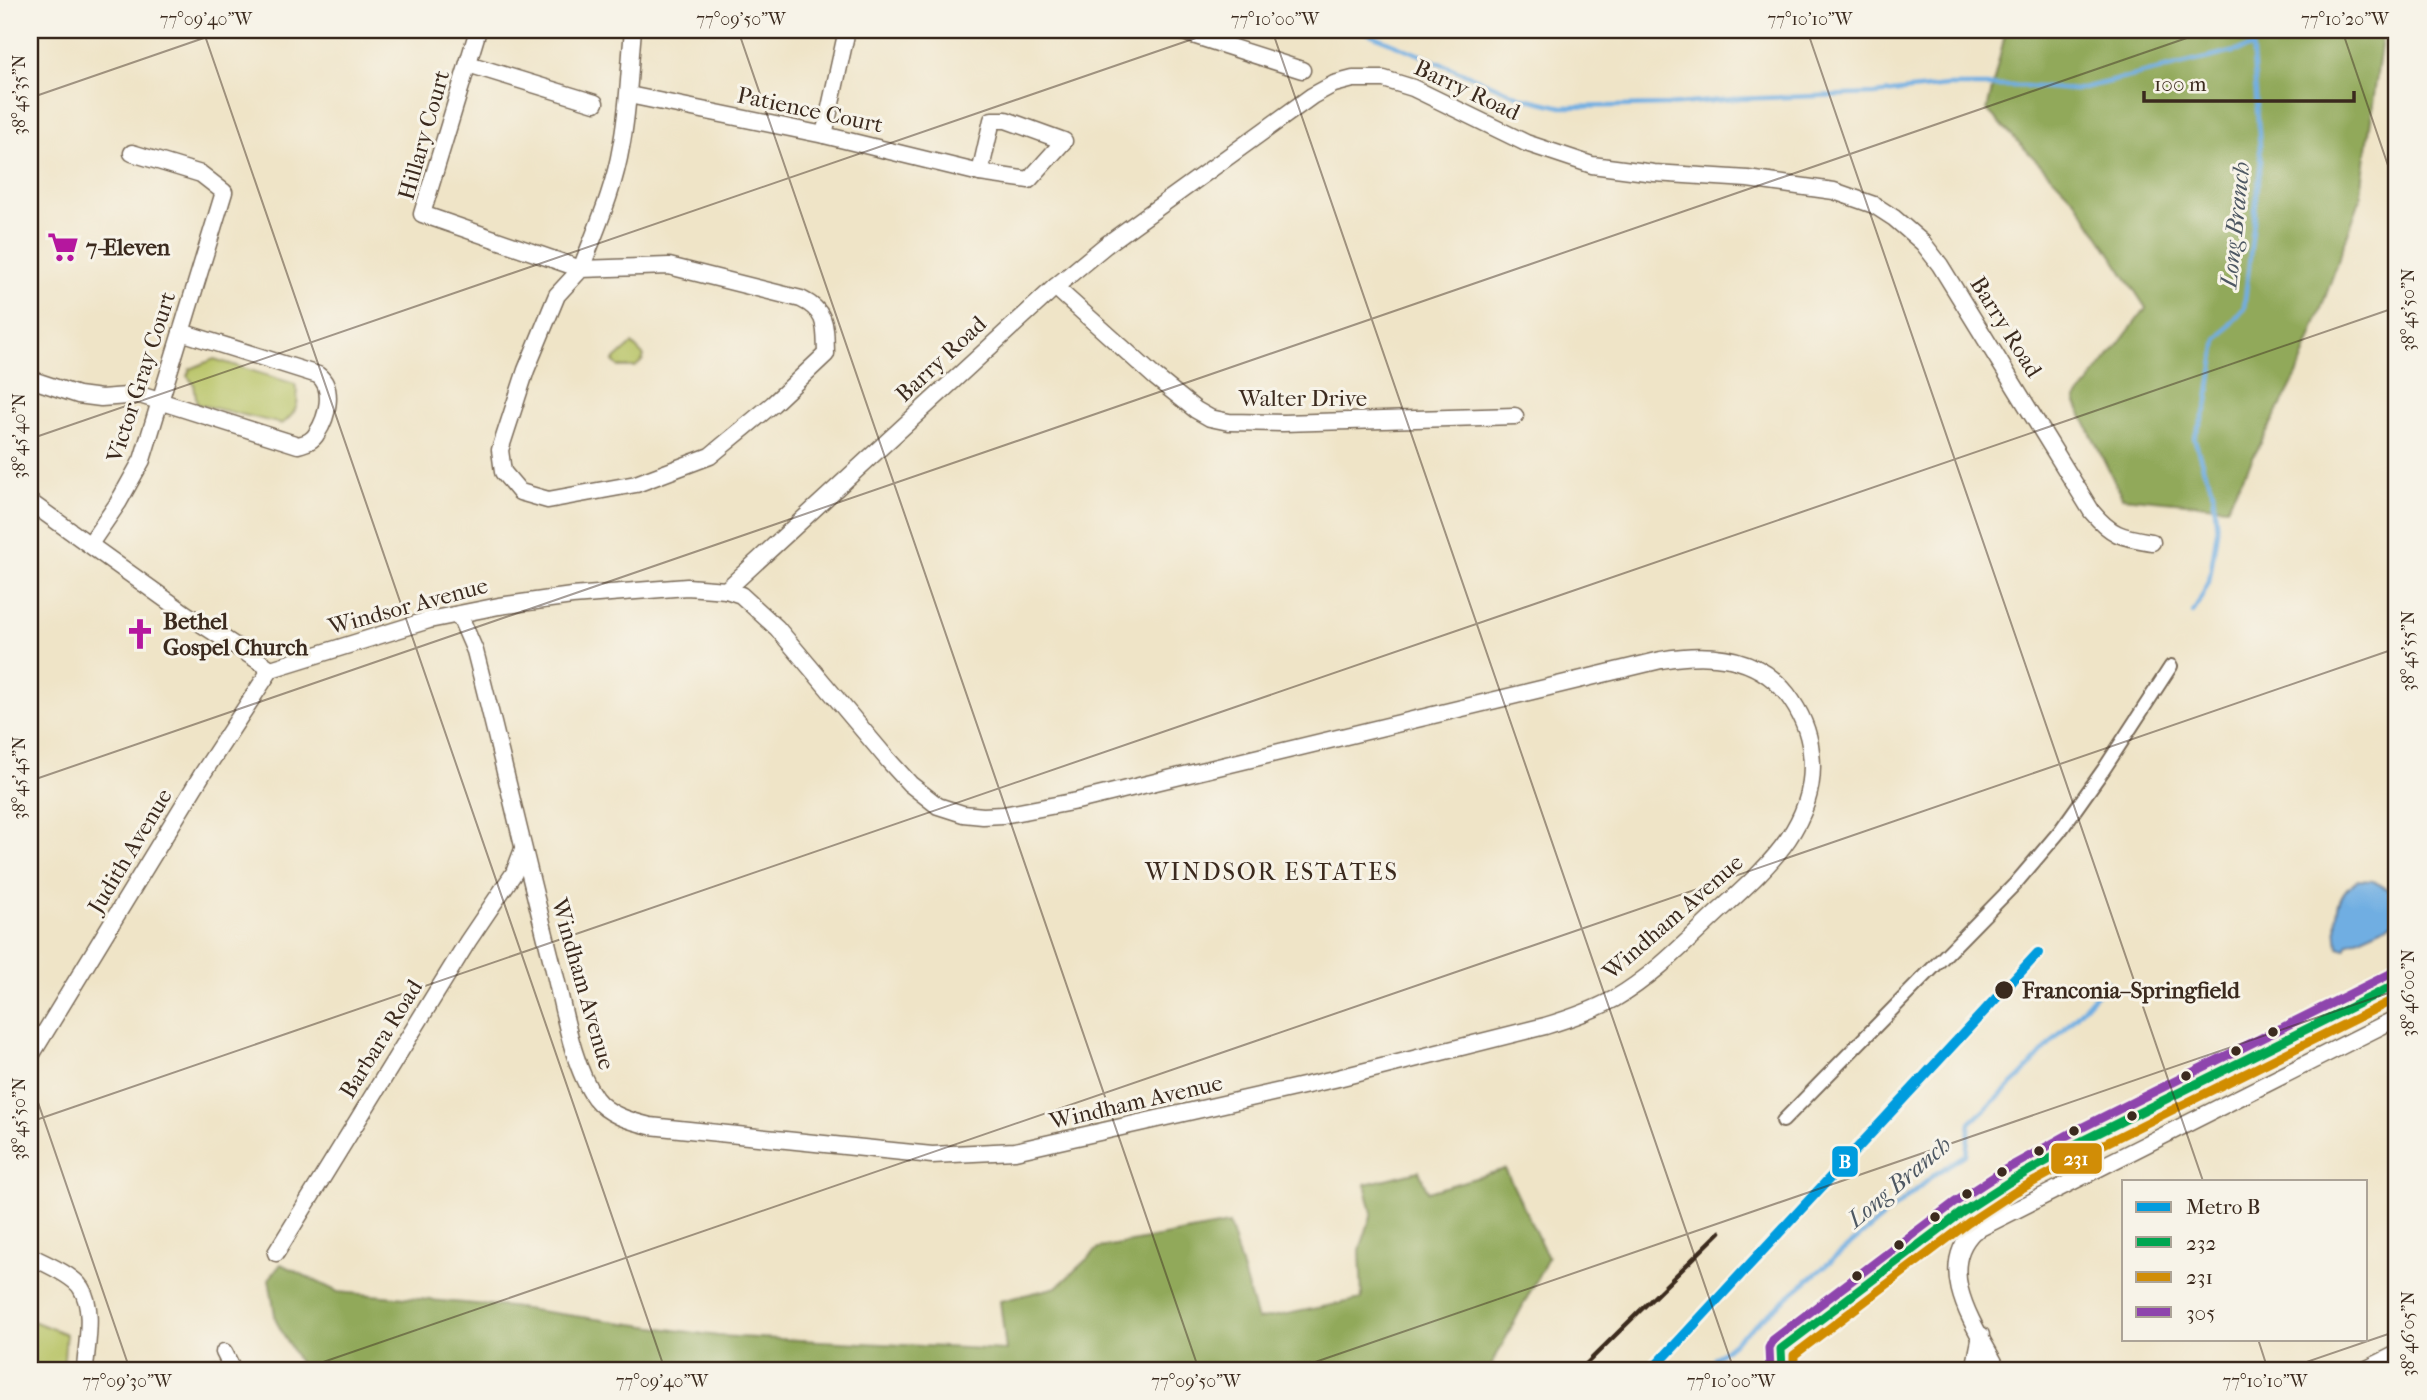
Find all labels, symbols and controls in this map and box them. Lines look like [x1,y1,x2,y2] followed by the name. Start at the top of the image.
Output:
[160,9,254,30] text: 77°09'40"W
[696,9,787,30] text: 77°09'50"W
[1231,9,1321,30] text: 77°10'00"W
[1768,9,1854,30] text: 77°10'10"W
[2301,9,2390,30] text: 77°10'20"W
[9,54,30,135] text: 38°45'35"N
[1410,54,1525,126] street label: Barry Road
[2144,60,2354,104] scale bar
[393,67,455,203] street label: Hillary Court
[2154,72,2207,96] text: 100 m
[735,81,885,139] street label: Patience Court
[2214,161,2256,291] water label: Long Branch
[46,230,80,264] supermarket icon: 7-Eleven
[85,234,171,261] place label: 7-Eleven
[2398,268,2419,352] text: 38°45'50"N
[1964,272,2048,383] street label: Barry Road
[100,288,181,467] street label: Victor Gray Court
[890,310,992,408] street label: Barry Road
[1238,385,1367,412] street label: Walter Drive
[9,393,30,479] text: 38°45'40"N
[324,572,491,641] street label: Windsor Avenue
[163,608,309,661] place label: Bethel Gospel Church
[2398,610,2419,691] text: 38°45'55"N
[123,617,157,651] church icon: Bethel Gospel Church
[9,736,30,820] text: 38°45'45"N
[81,784,178,920] street label: Judith Avenue
[1597,849,1749,986] street label: Windham Avenue
[1144,858,1399,886] district label: WINDSOR ESTATES
[545,894,620,1073] street label: Windham Avenue
[2398,949,2419,1037] text: 38°46'00"N
[334,974,428,1103] street label: Barbara Road
[2021,977,2241,1004] place label: Franconia–Springfield
[1993,979,2015,1001] marker: Franconia–Springfield
[2266,1025,2280,1039] unlabelled marker
[2229,1044,2243,1058] unlabelled marker
[1046,1069,1225,1135] street label: Windham Avenue
[2179,1069,2193,1083] unlabelled marker
[9,1077,30,1161] text: 38°45'50"N
[2125,1109,2139,1123] unlabelled marker
[2067,1124,2081,1138] unlabelled marker
[1841,1130,1957,1234] water label: Long Branch
[2050,1142,2103,1175] line badge: 231
[2032,1144,2046,1158] unlabelled marker
[1831,1145,1859,1178] line badge: B
[2064,1148,2088,1170] text: 231
[1995,1165,2009,1179] unlabelled marker
[2122,1180,2368,1340] legend
[1960,1187,1974,1201] unlabelled marker
[2186,1195,2260,1219] text: Metro B
[1928,1210,1942,1224] unlabelled marker
[2186,1231,2216,1255] text: 232
[1892,1238,1906,1252] unlabelled marker
[2186,1265,2213,1289] text: 231
[1850,1269,1864,1283] unlabelled marker
[2398,1291,2419,1377] text: 38°46'05"N
[2186,1301,2215,1325] text: 305
[82,1371,173,1392] text: 77°09'30"W
[616,1371,710,1392] text: 77°09'40"W
[1151,1371,1242,1392] text: 77°09'50"W
[1687,1371,1777,1392] text: 77°10'00"W
[2223,1371,2309,1392] text: 77°10'10"W

